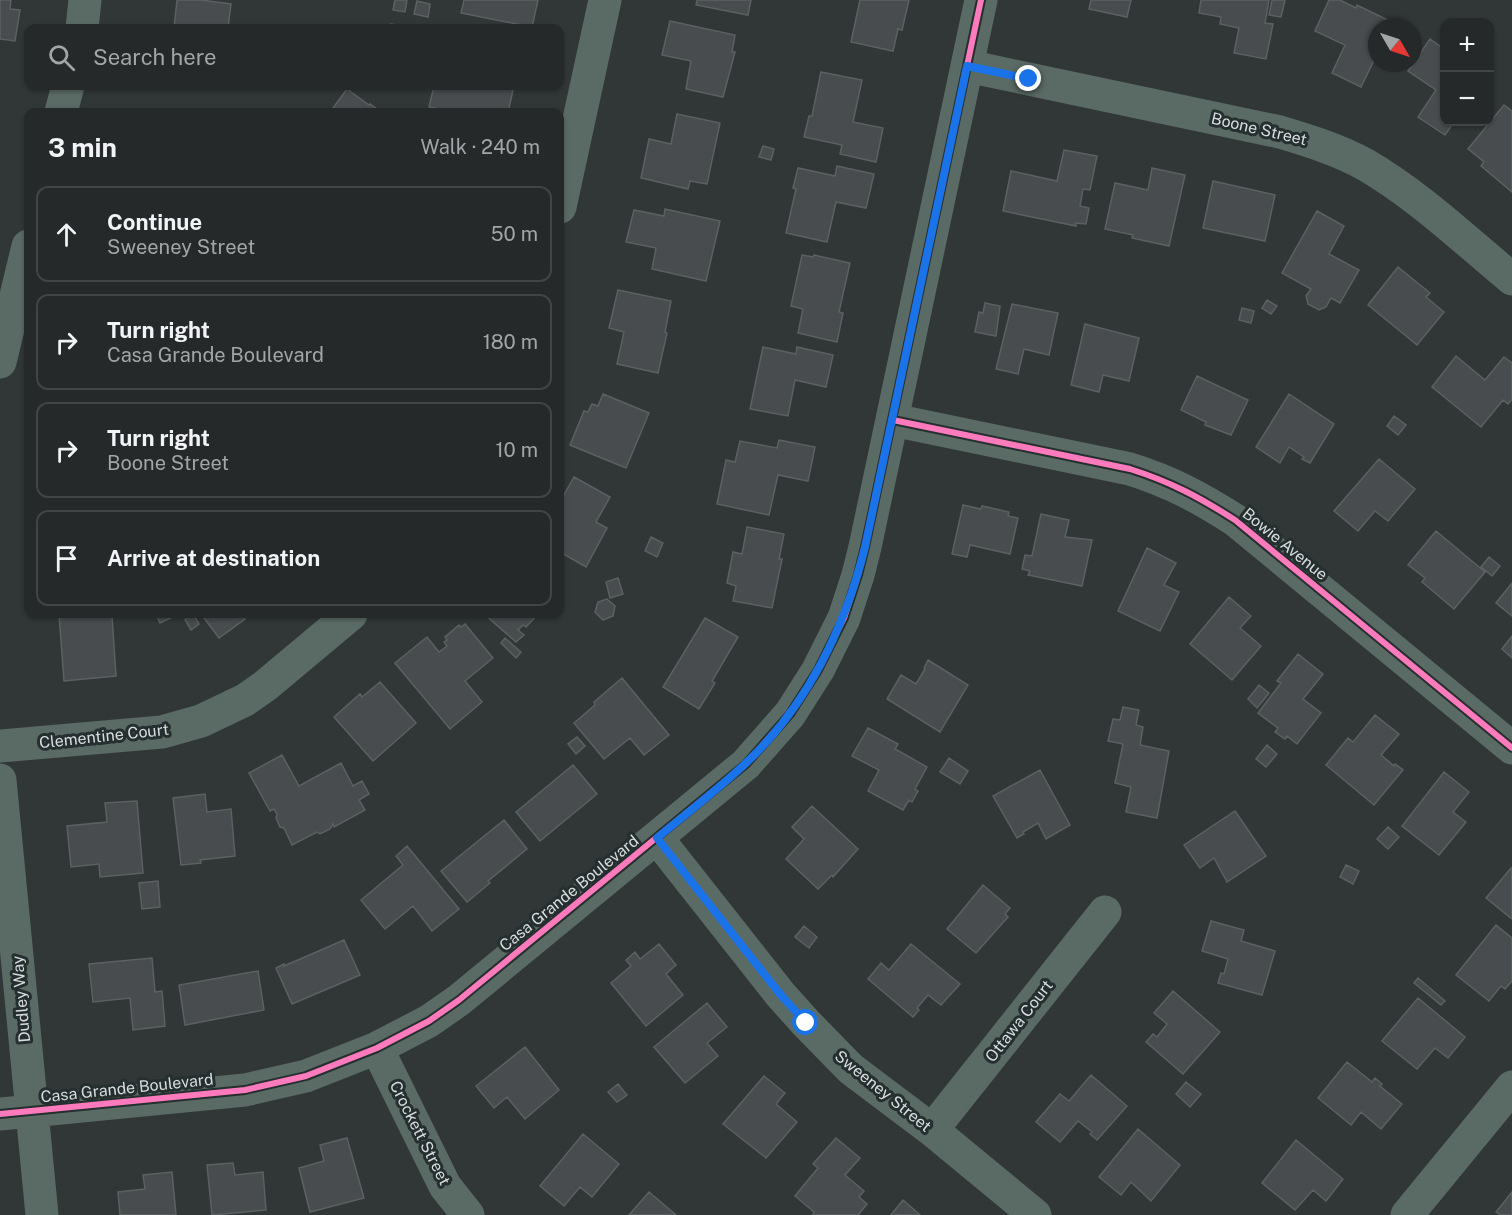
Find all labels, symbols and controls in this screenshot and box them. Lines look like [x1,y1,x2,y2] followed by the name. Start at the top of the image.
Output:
[1368,18,1422,72] north arrow
[1440,18,1494,126] map controls
[1440,18,1494,72] button: +
[24,24,564,90] search box
[45,41,78,74] icon: search
[93,44,217,70] text: Search here
[1015,65,1041,91] route end
[1440,72,1494,126] button: −
[1209,109,1309,149] street label: Boone Street
[48,132,117,163] text: 3 min
[420,135,540,159] text: Walk · 240 m
[107,209,202,235] text: Continue
[50,218,83,251] icon: ahead
[491,222,538,246] text: 50 m
[107,235,255,259] text: Sweeney Street
[107,317,210,343] text: Turn right
[50,326,83,359] icon: right
[483,330,538,354] text: 180 m
[107,343,324,367] text: Casa Grande Boulevard
[107,425,210,451] text: Turn right
[50,434,83,467] icon: right
[495,438,538,462] text: 10 m
[107,451,229,475] text: Boone Street
[1239,504,1331,584] street label: Bowie Avenue
[50,542,83,575] icon: arrive
[107,545,320,571] text: Arrive at destination
[38,720,170,752] street label: Clementine Court
[496,831,642,955] street label: Casa Grande Boulevard
[8,954,34,1043] street label: Dudley Way
[981,976,1057,1066] street label: Ottawa Court
[792,1009,818,1035] route start
[831,1046,935,1136] street label: Sweeney Street
[40,1069,214,1107] street label: Casa Grande Boulevard
[386,1078,454,1188] street label: Crockett Street

